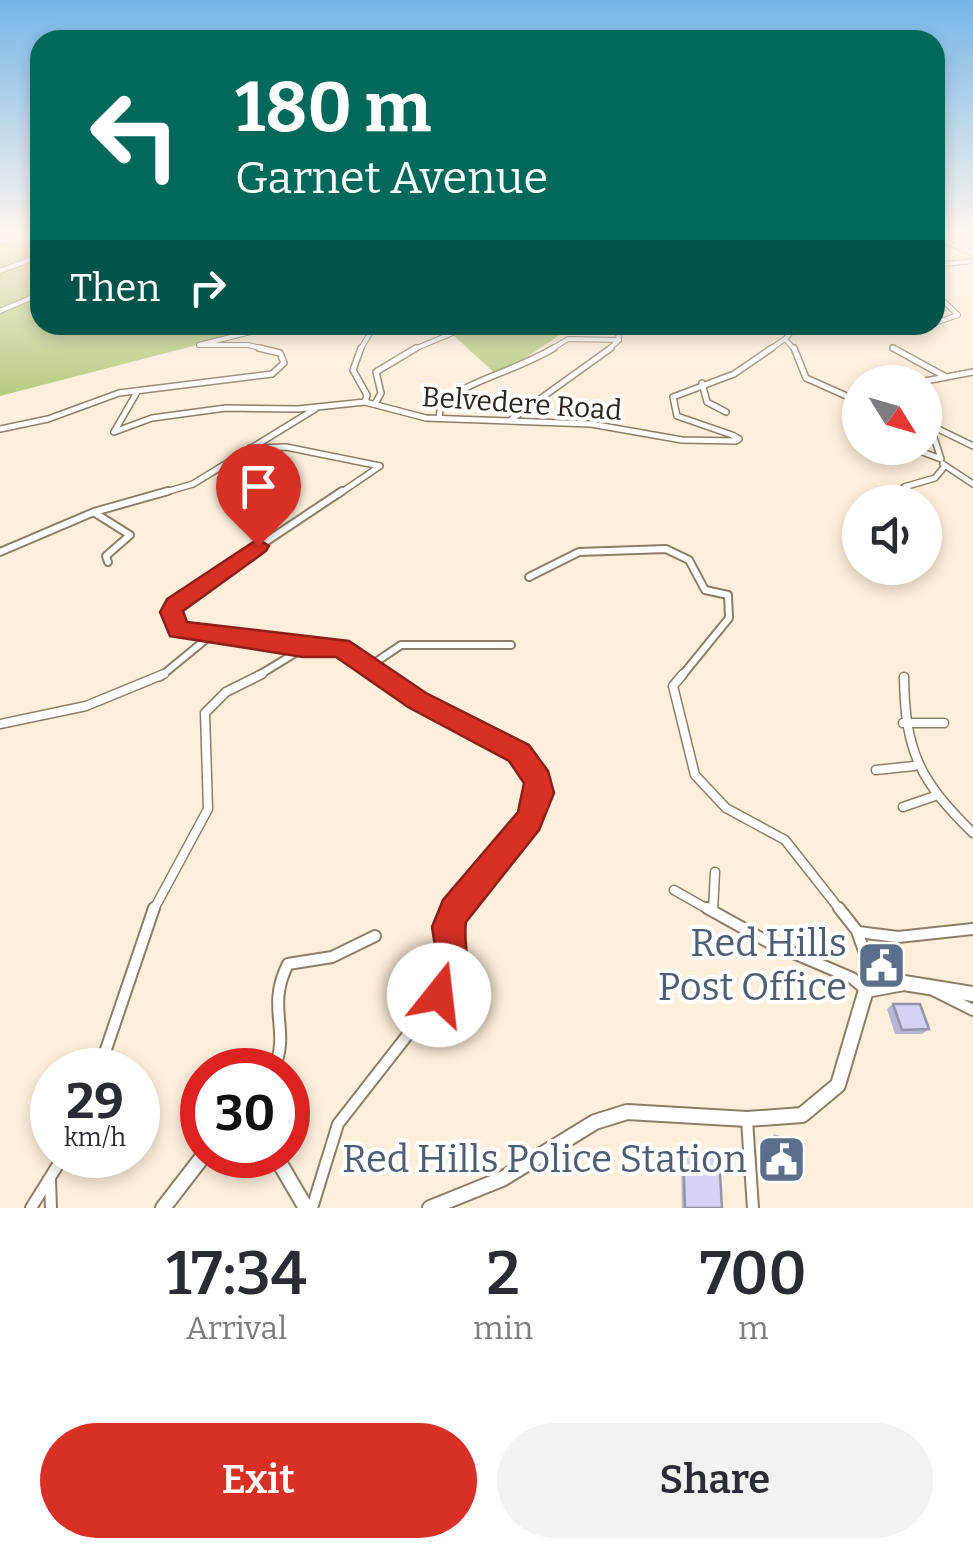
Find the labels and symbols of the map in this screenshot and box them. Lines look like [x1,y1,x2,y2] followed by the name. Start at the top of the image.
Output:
[842,365,942,465] north arrow
[421,380,623,427] street label: Belvedere Road
[216,444,301,547] pin
[658,920,847,1010] place label: Red Hills Post Office
[856,939,908,991] public building icon: Red Hills Post Office
[387,943,491,1047] position arrow
[180,1048,310,1178] speed limit sign: 30
[756,1133,808,1185] public building icon: Red Hills Police Station
[342,1136,747,1182] place label: Red Hills Police Station

